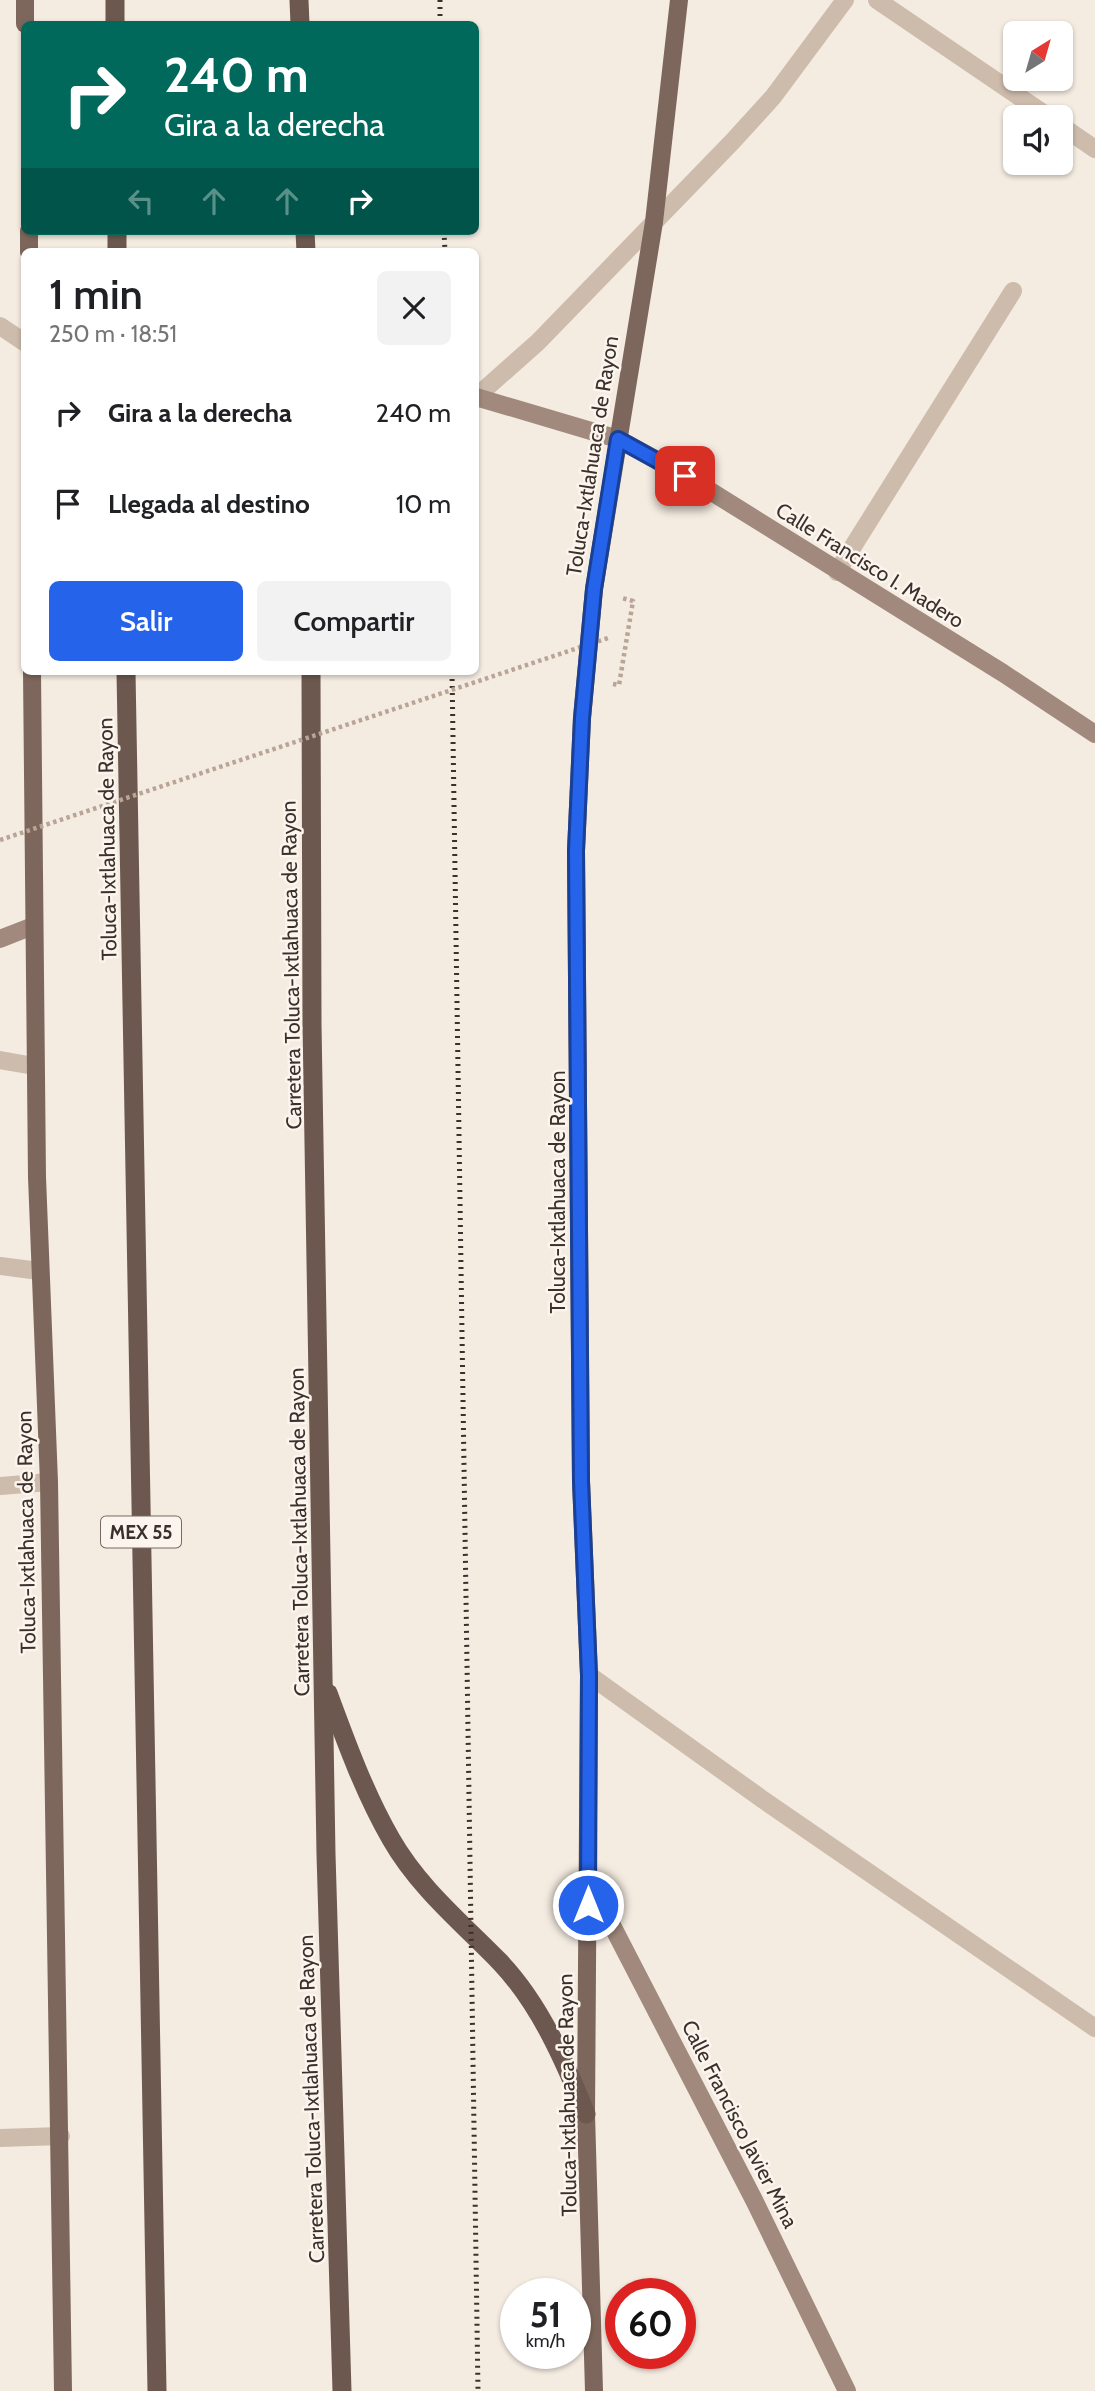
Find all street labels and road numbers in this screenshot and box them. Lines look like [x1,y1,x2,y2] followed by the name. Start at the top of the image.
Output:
[561,334,623,578] street label: Toluca-Ixtlahuaca de Rayon
[771,497,969,633] street label: Calle Francisco I. Madero
[92,717,122,961] street label: Toluca-Ixtlahuaca de Rayon
[276,800,306,1130] street label: Carretera Toluca-Ixtlahuaca de Rayon
[545,1071,570,1313] street label: Toluca-Ixtlahuaca de Rayon
[284,1367,314,1697] street label: Carretera Toluca-Ixtlahuaca de Rayon
[11,1410,41,1654] street label: Toluca-Ixtlahuaca de Rayon
[101,1516,181,1548] road number: MEX 55
[293,1934,329,2264] street label: Carretera Toluca-Ixtlahuaca de Rayon
[552,1973,582,2217] street label: Toluca-Ixtlahuaca de Rayon
[677,2016,803,2232] street label: Calle Francisco Javier Mina

